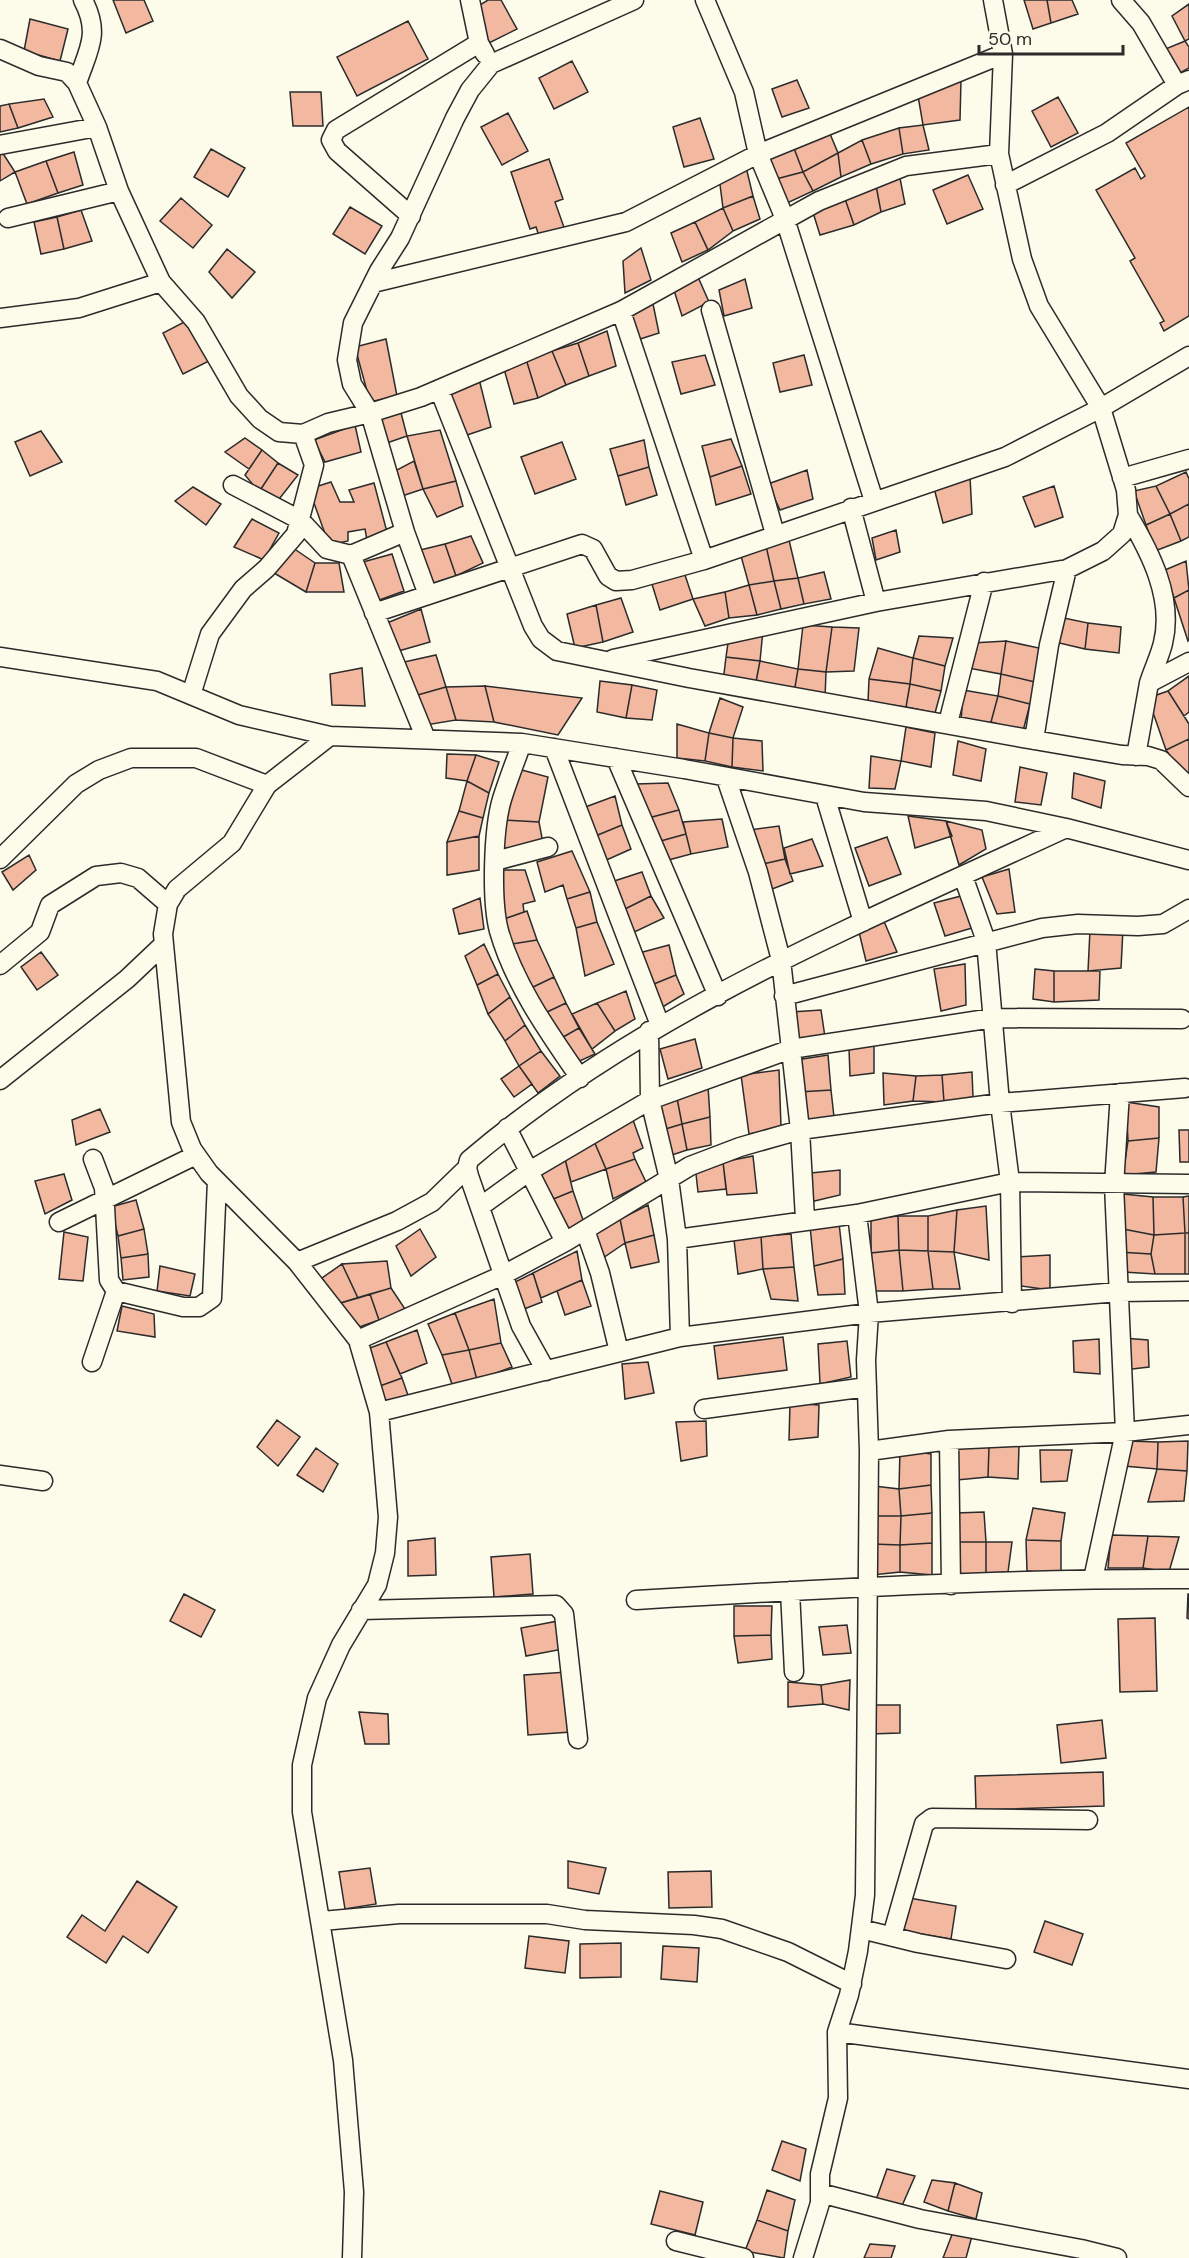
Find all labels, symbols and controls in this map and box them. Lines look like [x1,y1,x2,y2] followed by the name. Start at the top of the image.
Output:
[979,18,1123,56] scale bar
[988,27,1032,51] text: 50 m

